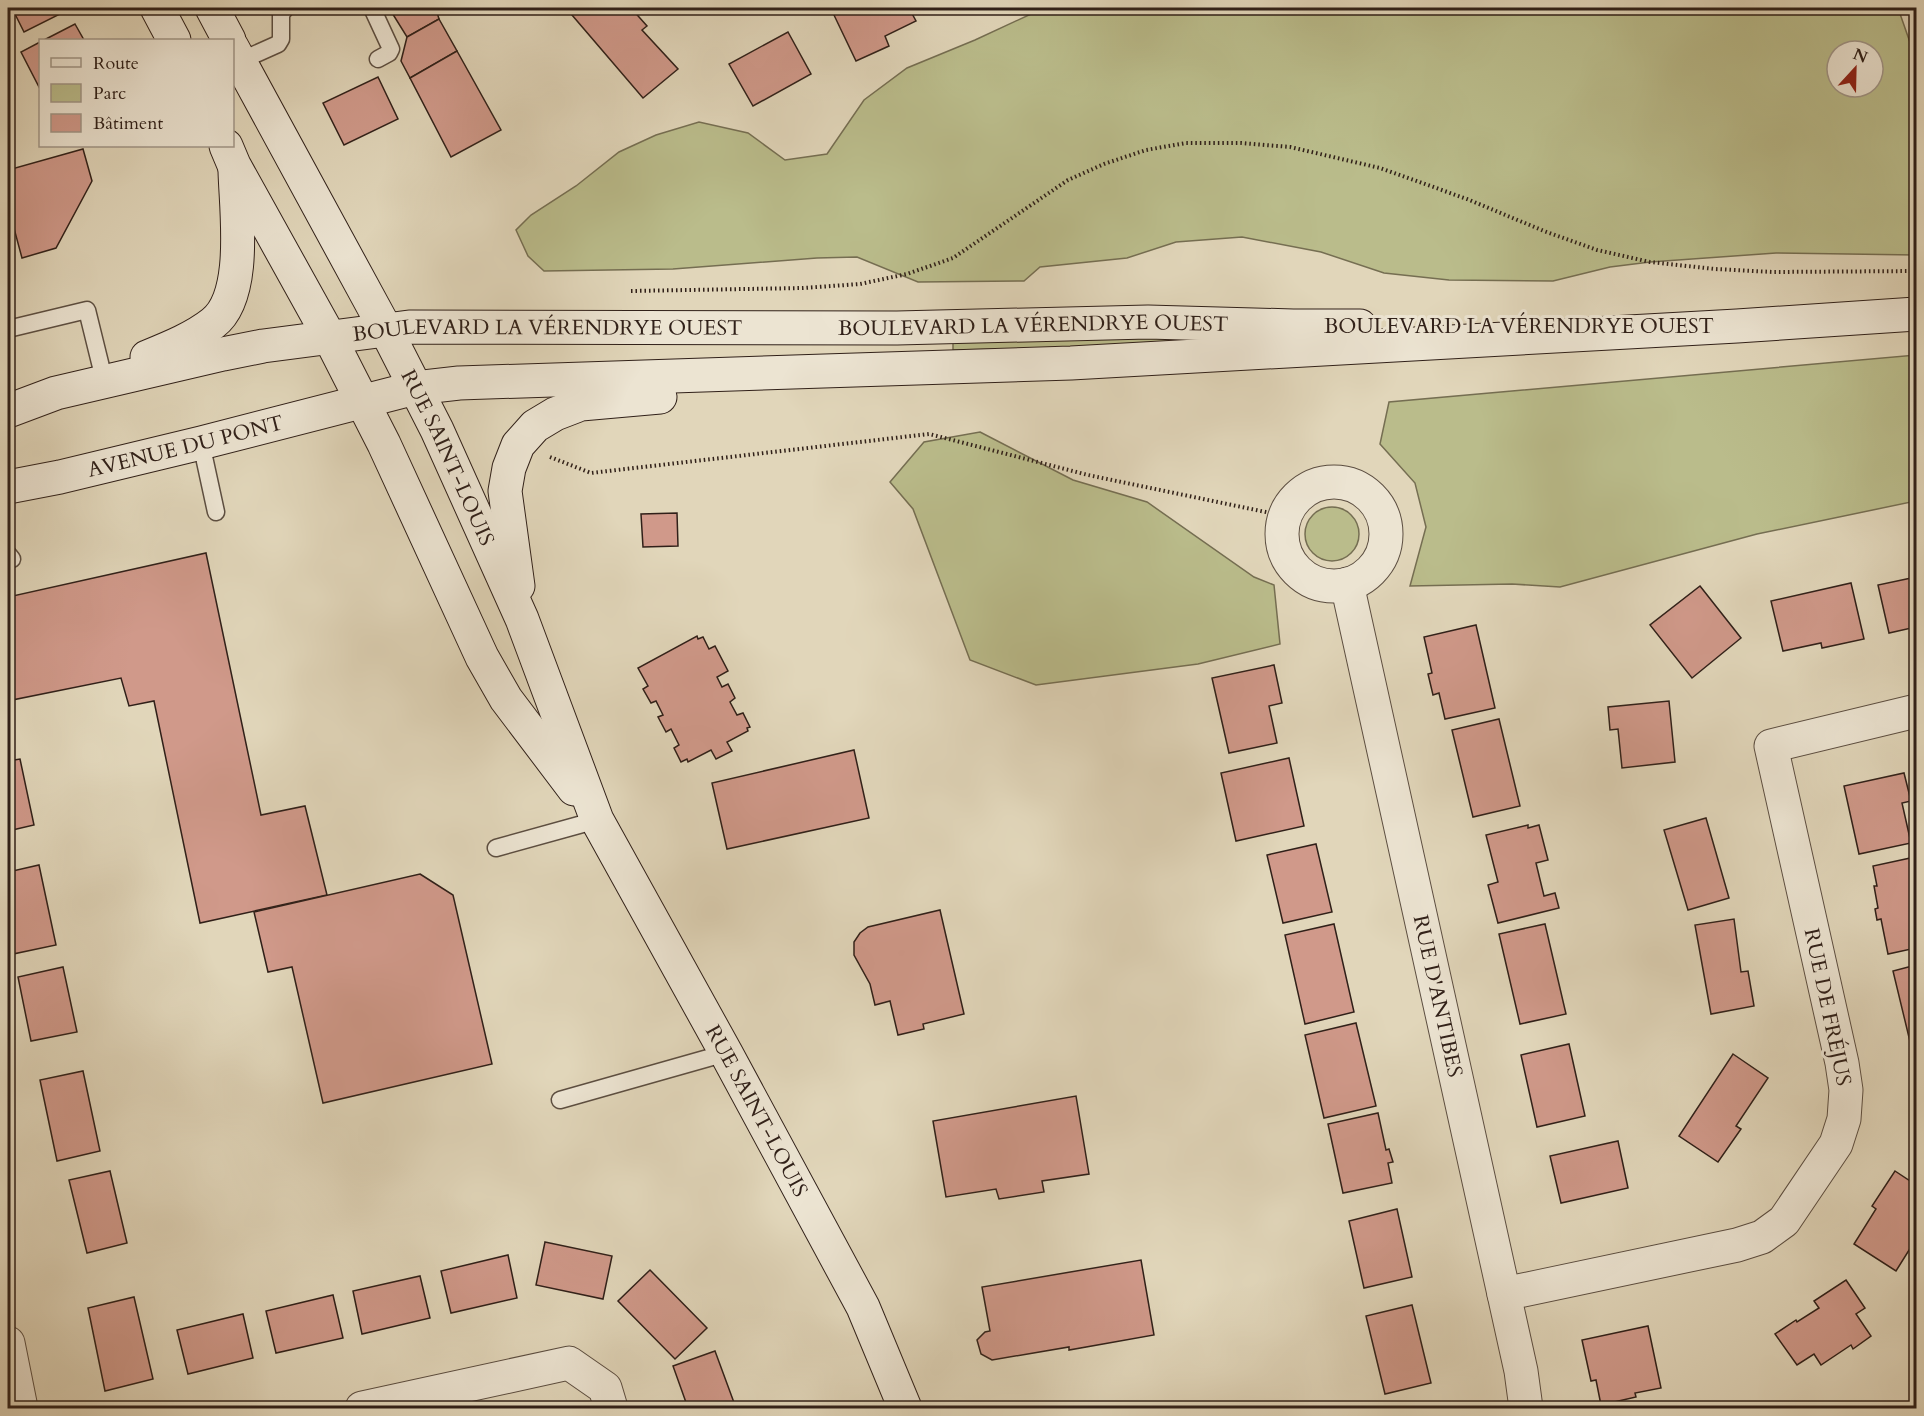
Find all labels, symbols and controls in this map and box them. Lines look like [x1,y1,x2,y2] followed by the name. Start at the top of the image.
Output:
[39,39,234,147] legend
[1825,39,1885,99] north arrow
[1850,43,1871,69] text: N
[93,51,139,76] text: Route
[93,81,126,106] text: Parc
[93,111,163,136] text: Bâtiment
[838,308,1229,343] street label: BOULEVARD LA VÉRENDRYE OUEST
[351,312,742,349] street label: BOULEVARD LA VÉRENDRYE OUEST
[1324,312,1714,341] street label: BOULEVARD LA VÉRENDRYE OUEST
[394,365,501,550] street label: RUE SAINT-LOUIS
[85,408,286,485] street label: AVENUE DU PONT
[1406,912,1470,1080] street label: RUE D'ANTIBES
[1797,926,1858,1088] street label: RUE DE FRÉJUS
[698,1020,815,1202] street label: RUE SAINT-LOUIS

